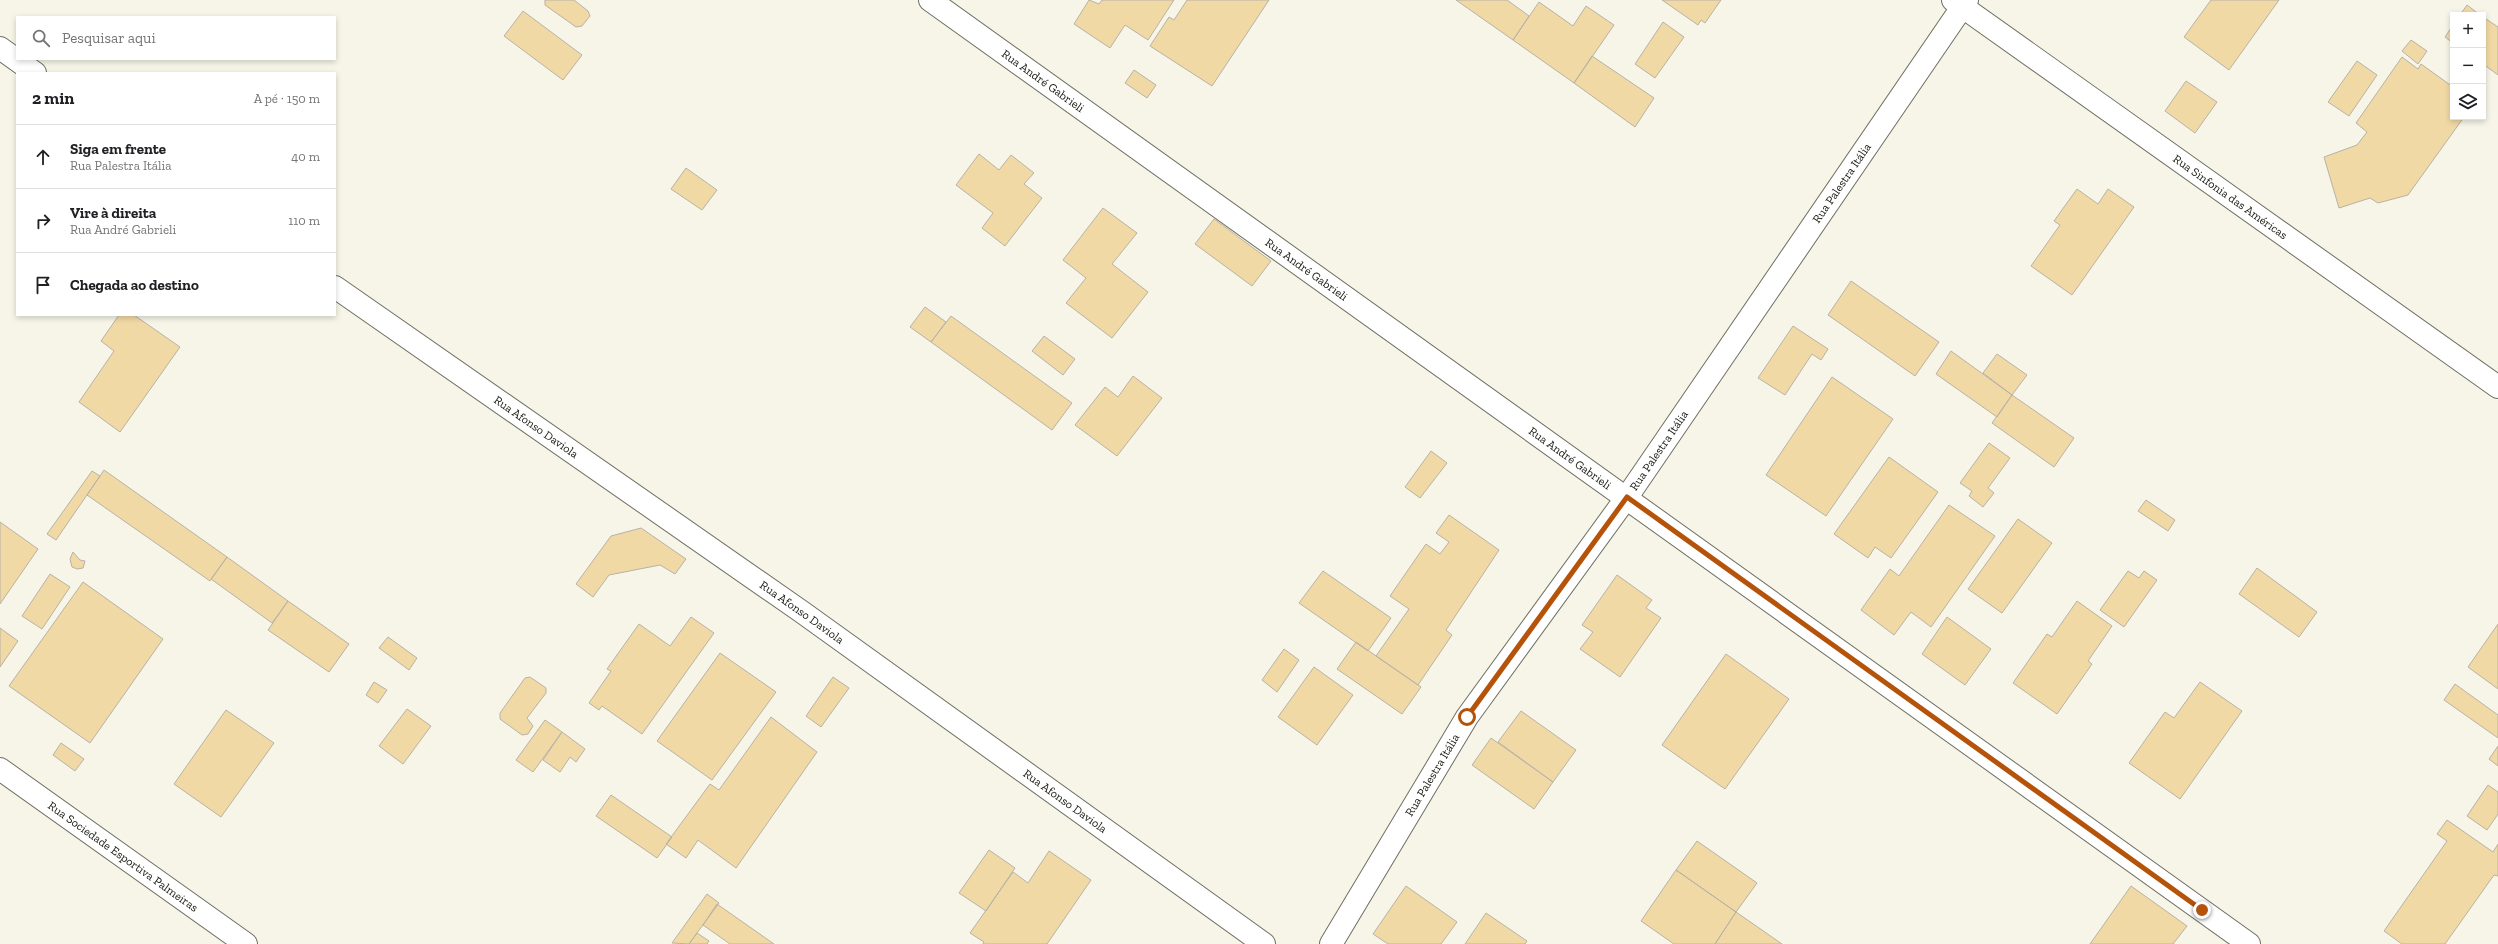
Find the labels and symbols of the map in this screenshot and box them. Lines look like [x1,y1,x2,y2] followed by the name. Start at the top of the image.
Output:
[999,47,1088,116] street label: Rua André Gabrieli
[1810,140,1874,226] street label: Rua Palestra Itália
[2170,152,2290,242] street label: Rua Sinfonia das Américas
[1263,235,1351,304] street label: Rua André Gabrieli
[491,393,581,461] street label: Rua Afonso Daviola
[1627,408,1691,493] street label: Rua Palestra Itália
[1526,424,1614,493] street label: Rua André Gabrieli
[757,578,847,647] street label: Rua Afonso Daviola
[1458,708,1476,726] route start
[1402,731,1462,819] street label: Rua Palestra Itália
[1021,766,1110,836] street label: Rua Afonso Daviola
[45,798,201,915] street label: Rua Sociedade Esportiva Palmeiras
[2193,901,2211,919] route end

